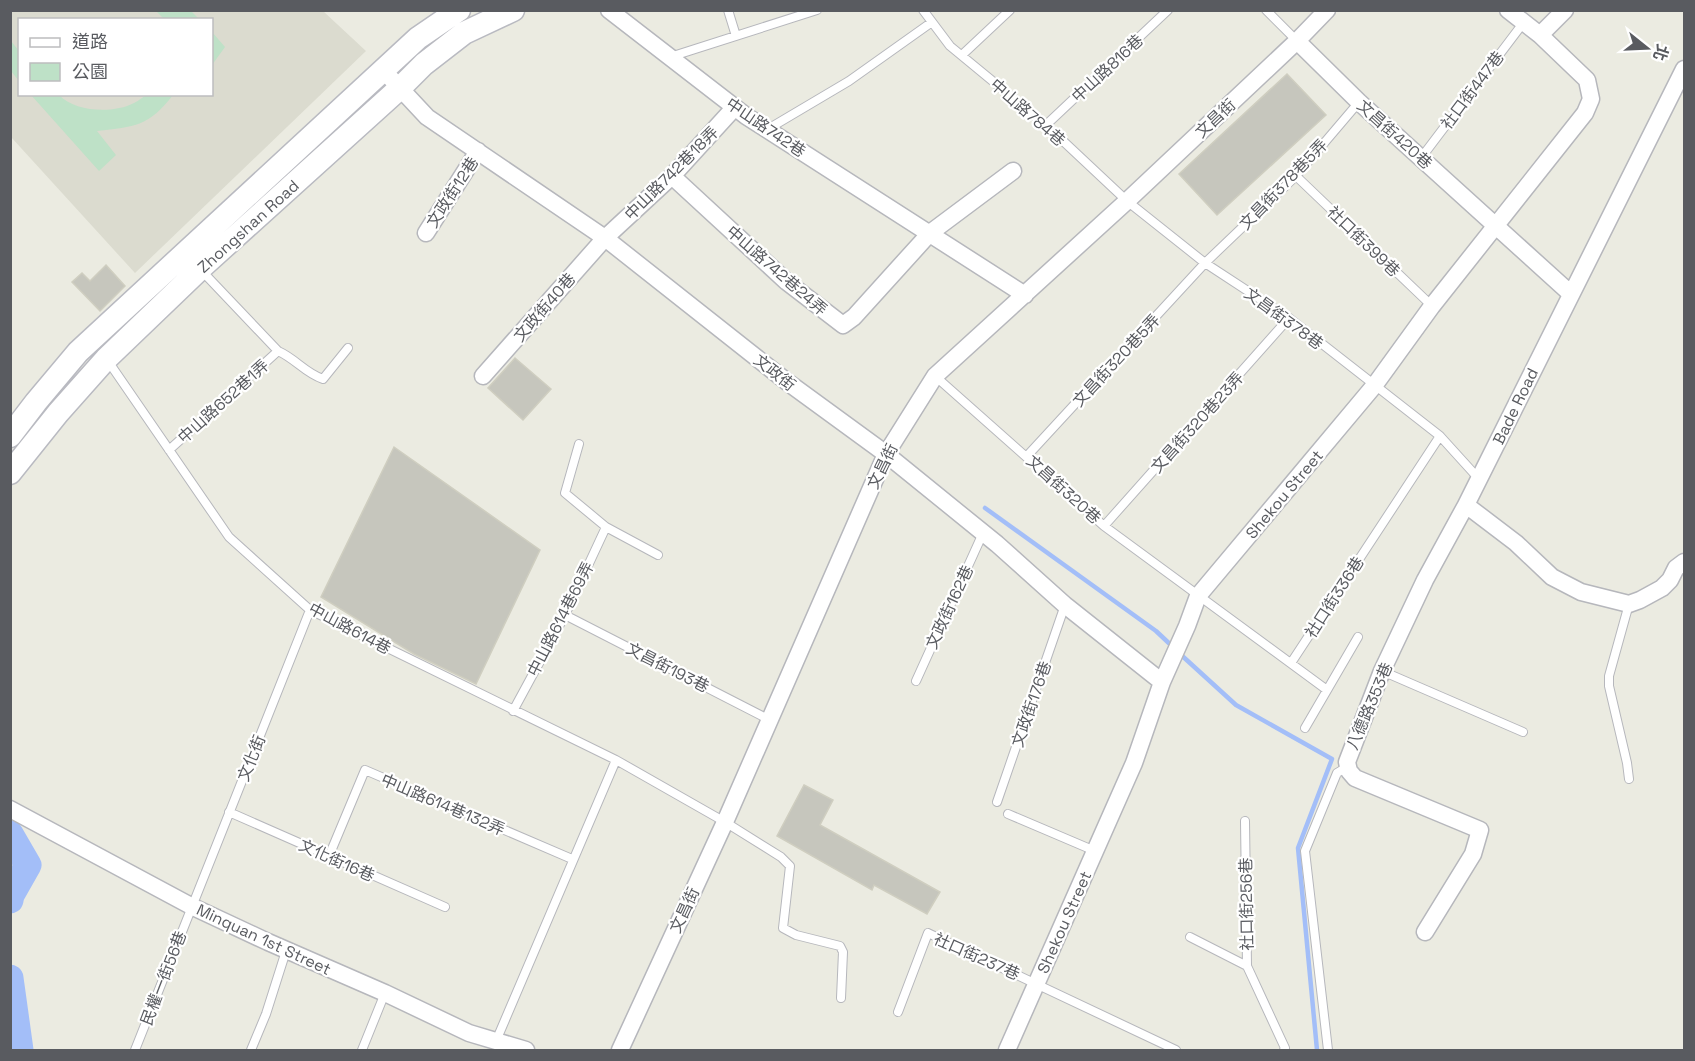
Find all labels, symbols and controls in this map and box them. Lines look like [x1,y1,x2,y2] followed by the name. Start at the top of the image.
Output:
[18,18,213,96] legend
[1617,18,1677,78] north arrow
[72,30,108,53] text: 道路
[1067,30,1148,107] street label: 中山路816巷
[1648,42,1673,63] text: 北
[1436,47,1509,134] street label: 社口街447巷
[72,60,108,83] text: 公園
[986,74,1070,151] street label: 中山路784巷
[722,93,810,162] street label: 中山路742巷
[1191,94,1240,142] street label: 文昌街
[1353,95,1437,174] street label: 文昌街420巷
[620,122,723,225] street label: 中山路742巷18弄
[1235,135,1332,234] street label: 文昌街378巷5弄
[422,153,483,232] street label: 文政街12巷
[193,175,304,278] street label: Zhongshan Road
[1323,201,1404,281] street label: 社口街399巷
[722,221,831,320] street label: 中山路742巷24弄
[509,269,580,346] street label: 文政街40巷
[1240,283,1327,354] street label: 文昌街378巷
[1068,310,1165,411] street label: 文昌街320巷5弄
[749,349,800,395] street label: 文政街
[173,355,273,448] street label: 中山路652巷1弄
[1488,364,1543,448] street label: Bade Road
[1146,367,1248,477] street label: 文昌街320巷23弄
[862,440,902,492] street label: 文昌街
[1241,445,1328,543] street label: Shekou Street
[1022,450,1105,528] street label: 文昌街320巷
[1300,553,1369,642] street label: 社口街336巷
[522,558,598,680] street label: 中山路614巷69弄
[921,562,978,652] street label: 文政街162巷
[305,598,395,659] street label: 中山路614巷
[623,638,713,697] street label: 文昌街193巷
[1007,658,1056,750] street label: 文政街176巷
[1342,659,1397,753] street label: 八德路353巷
[233,732,270,784] street label: 文化街
[378,769,508,840] street label: 中山路614巷132弄
[296,834,378,886] street label: 文化街16巷
[1235,857,1258,951] street label: 社口街256巷
[1033,868,1096,977] street label: Shekou Street
[665,884,704,936] street label: 文昌街
[193,899,334,980] street label: Minquan 1st Street
[136,928,191,1028] street label: 民權一街56巷
[930,928,1023,985] street label: 社口街237巷

